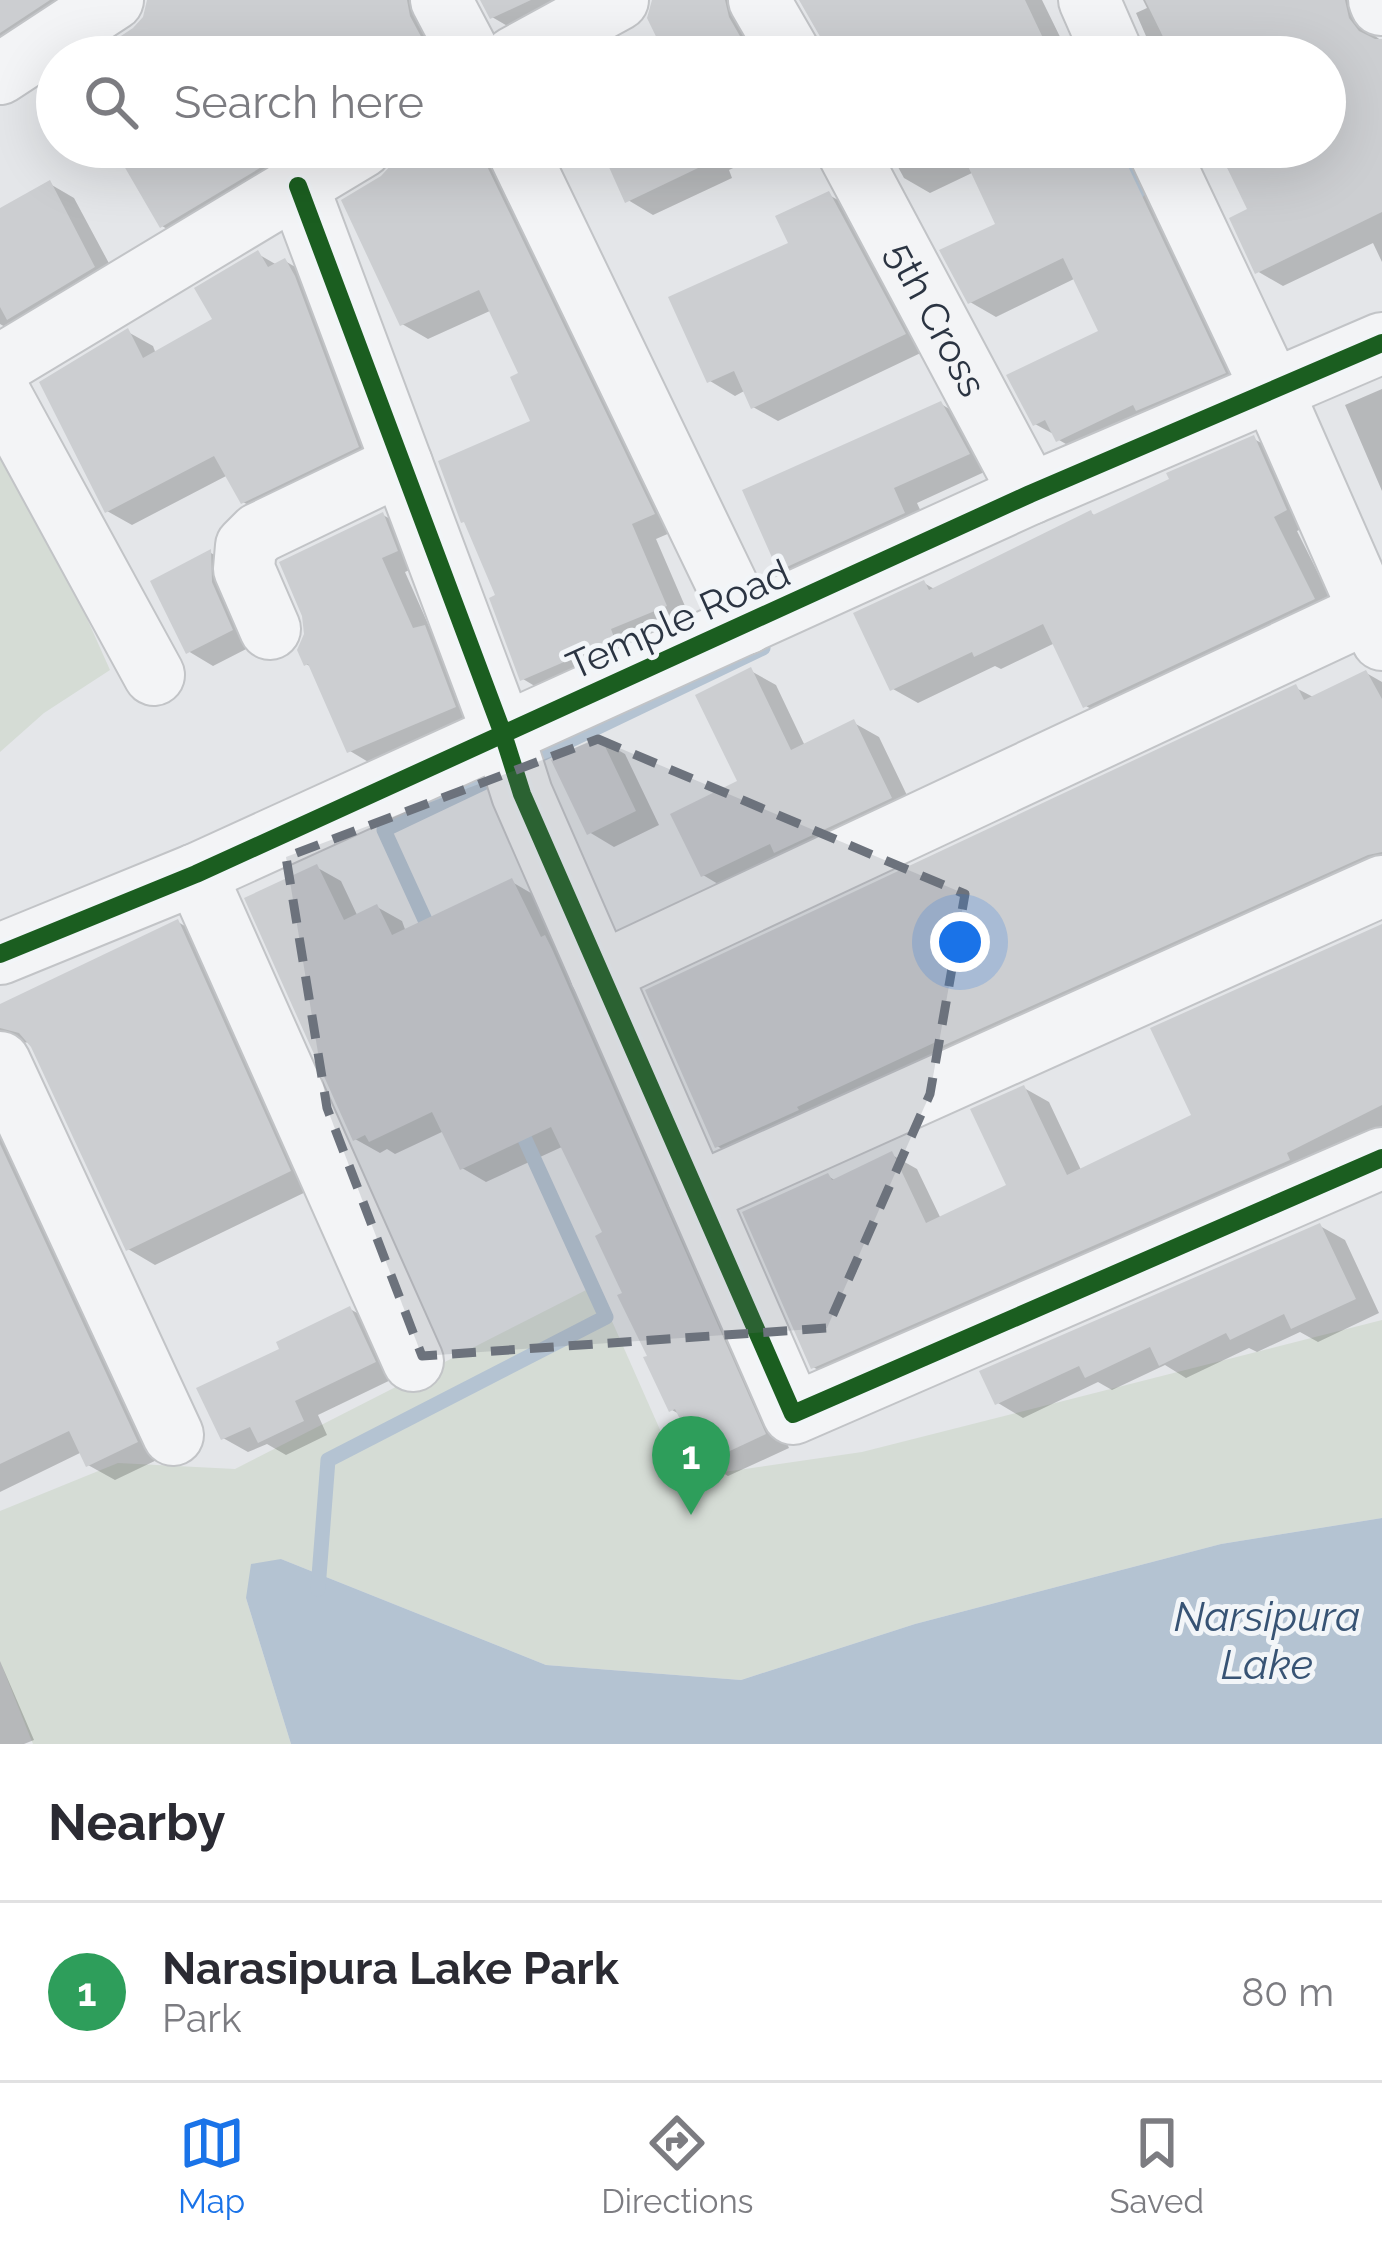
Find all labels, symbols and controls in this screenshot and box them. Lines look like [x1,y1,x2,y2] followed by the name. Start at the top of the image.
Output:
[36,36,1346,168] search box
[78,69,144,135] icon: search
[174,76,424,129] text: Search here
[877,234,997,404] street label: 5th Cross
[559,549,797,689] street label: Temple Road
[930,912,990,972] your location
[652,1416,730,1515] pin: 1
[1174,1592,1360,1689] water label: Narsipura Lake
[48,1792,225,1852] text: Nearby
[162,1942,619,1995] text: Narasipura Lake Park
[77,1969,97,2015] text: 1
[1241,1969,1334,2015] text: 80 m
[162,1995,242,2041] text: Park
[178,2110,245,2221] tab: Map
[601,2110,754,2221] tab: Directions
[1110,2110,1204,2221] tab: Saved

